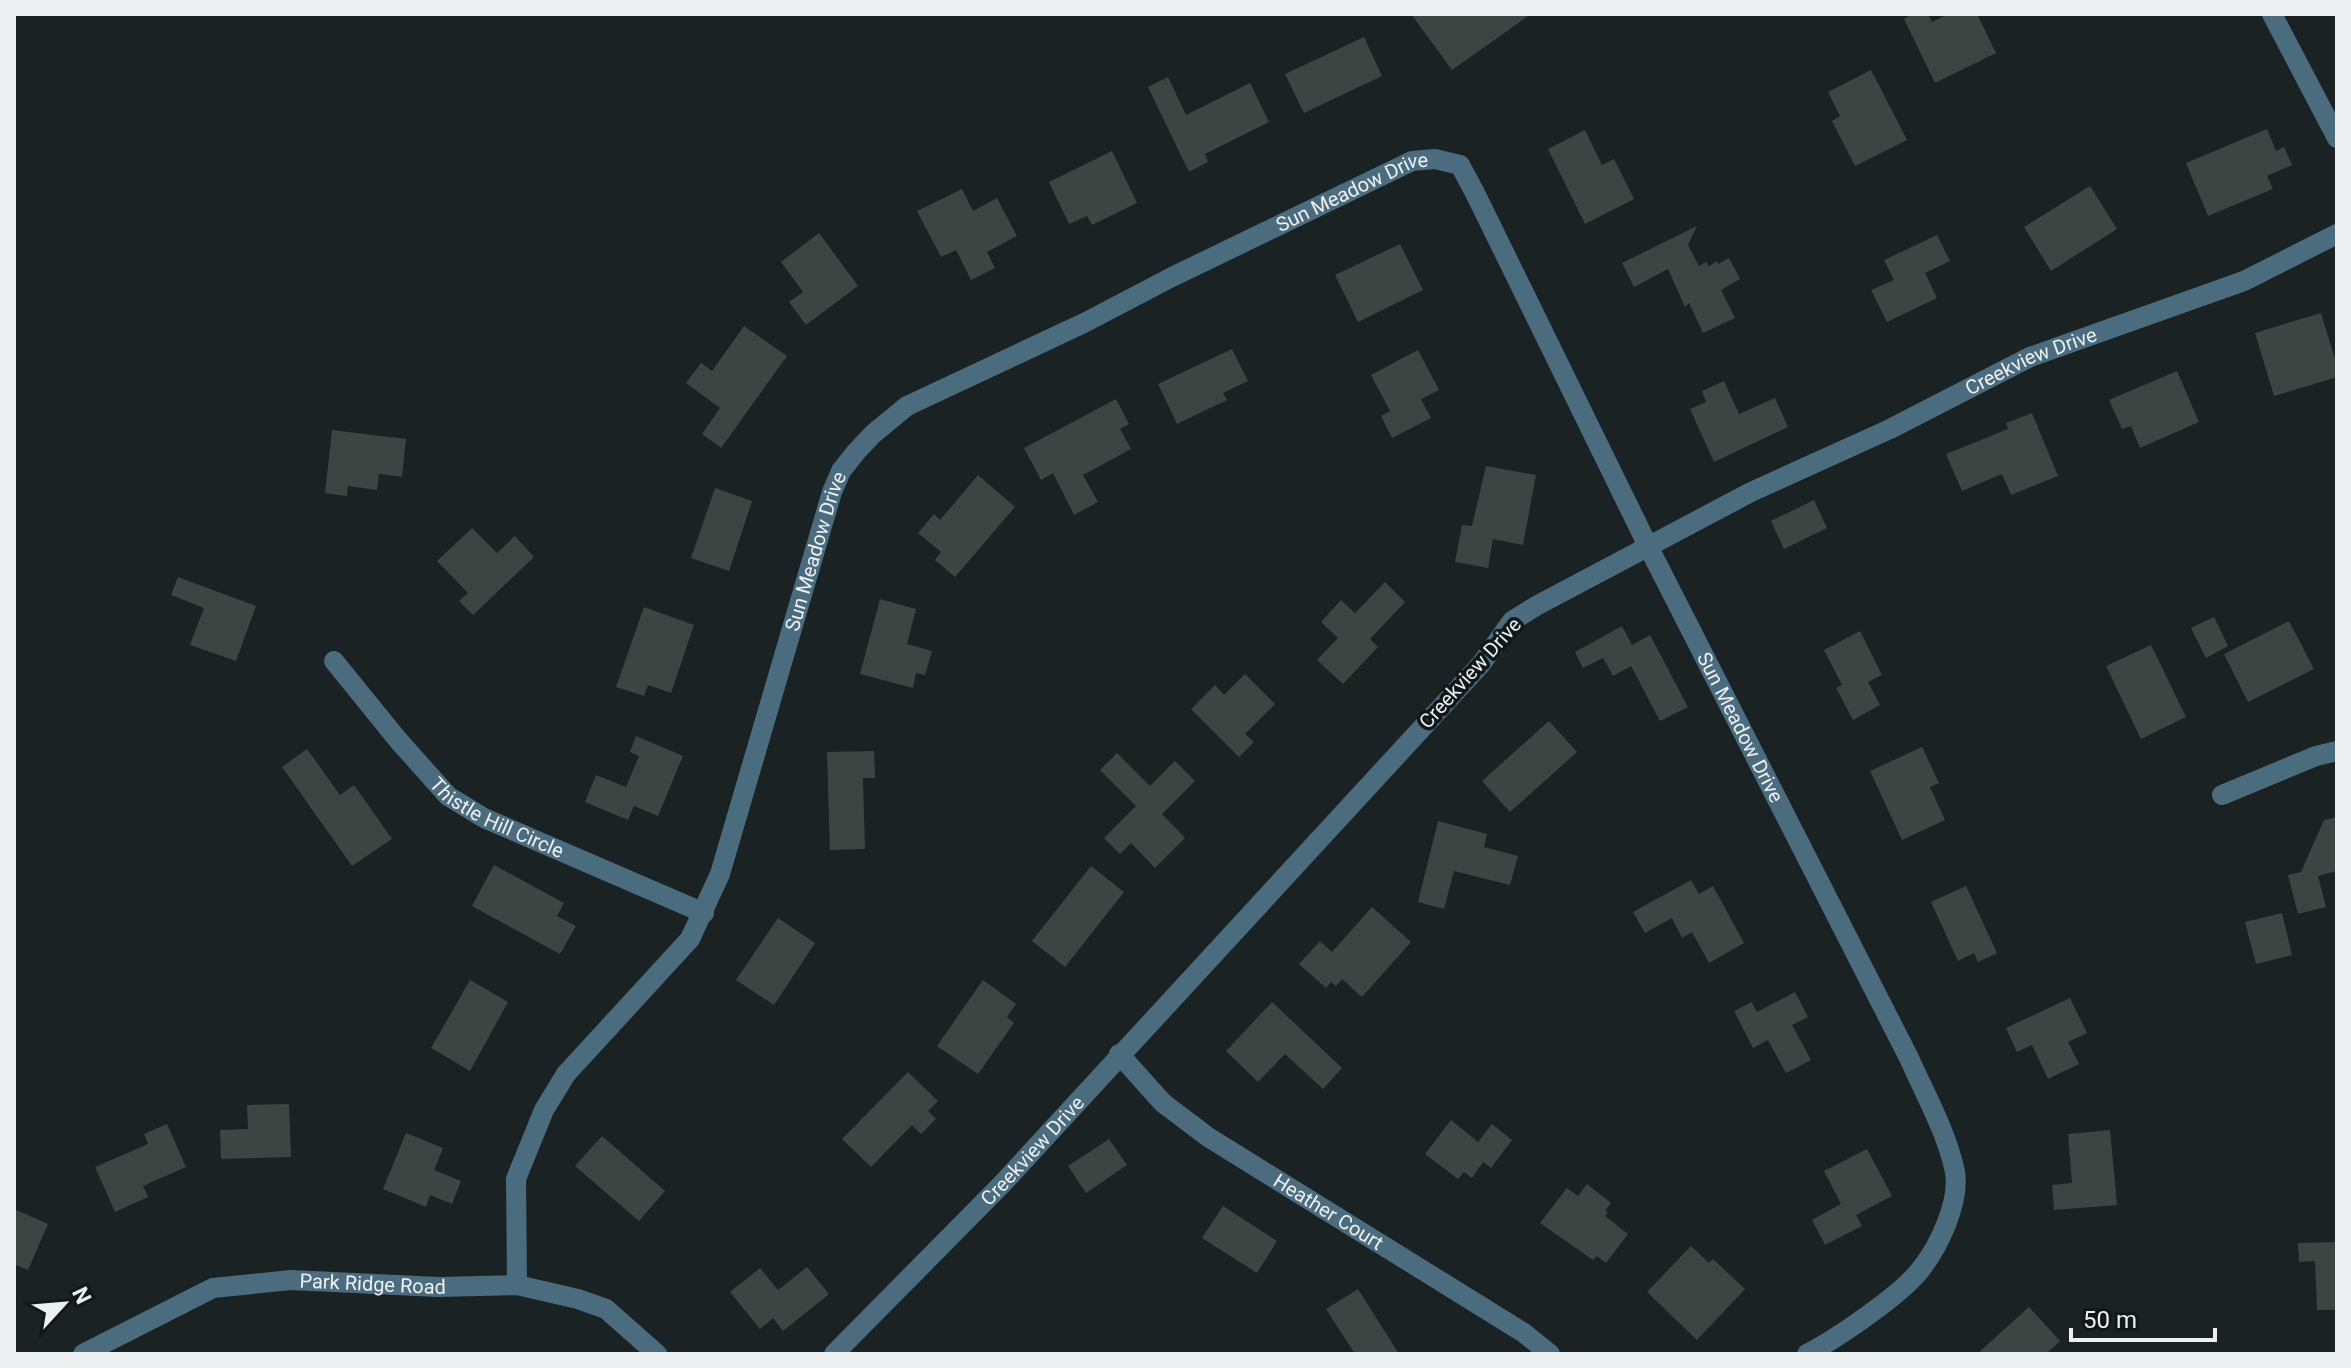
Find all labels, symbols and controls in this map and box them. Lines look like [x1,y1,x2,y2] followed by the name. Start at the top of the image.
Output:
[1272,148,1429,237] street label: Sun Meadow Drive
[1961,322,2100,400] street label: Creekview Drive
[780,468,851,634] street label: Sun Meadow Drive
[1414,613,1526,733] street label: Creekview Drive
[1692,648,1789,806] street label: Sun Meadow Drive
[425,772,568,863] street label: Thistle Hill Circle
[976,1091,1089,1211] street label: Creekview Drive
[1269,1169,1388,1255] street label: Heather Court
[24,1264,104,1344] north arrow
[299,1268,446,1299] street label: Park Ridge Road
[67,1283,96,1308] text: N
[2071,1292,2215,1342] scale bar
[2083,1306,2137,1334] text: 50 m

